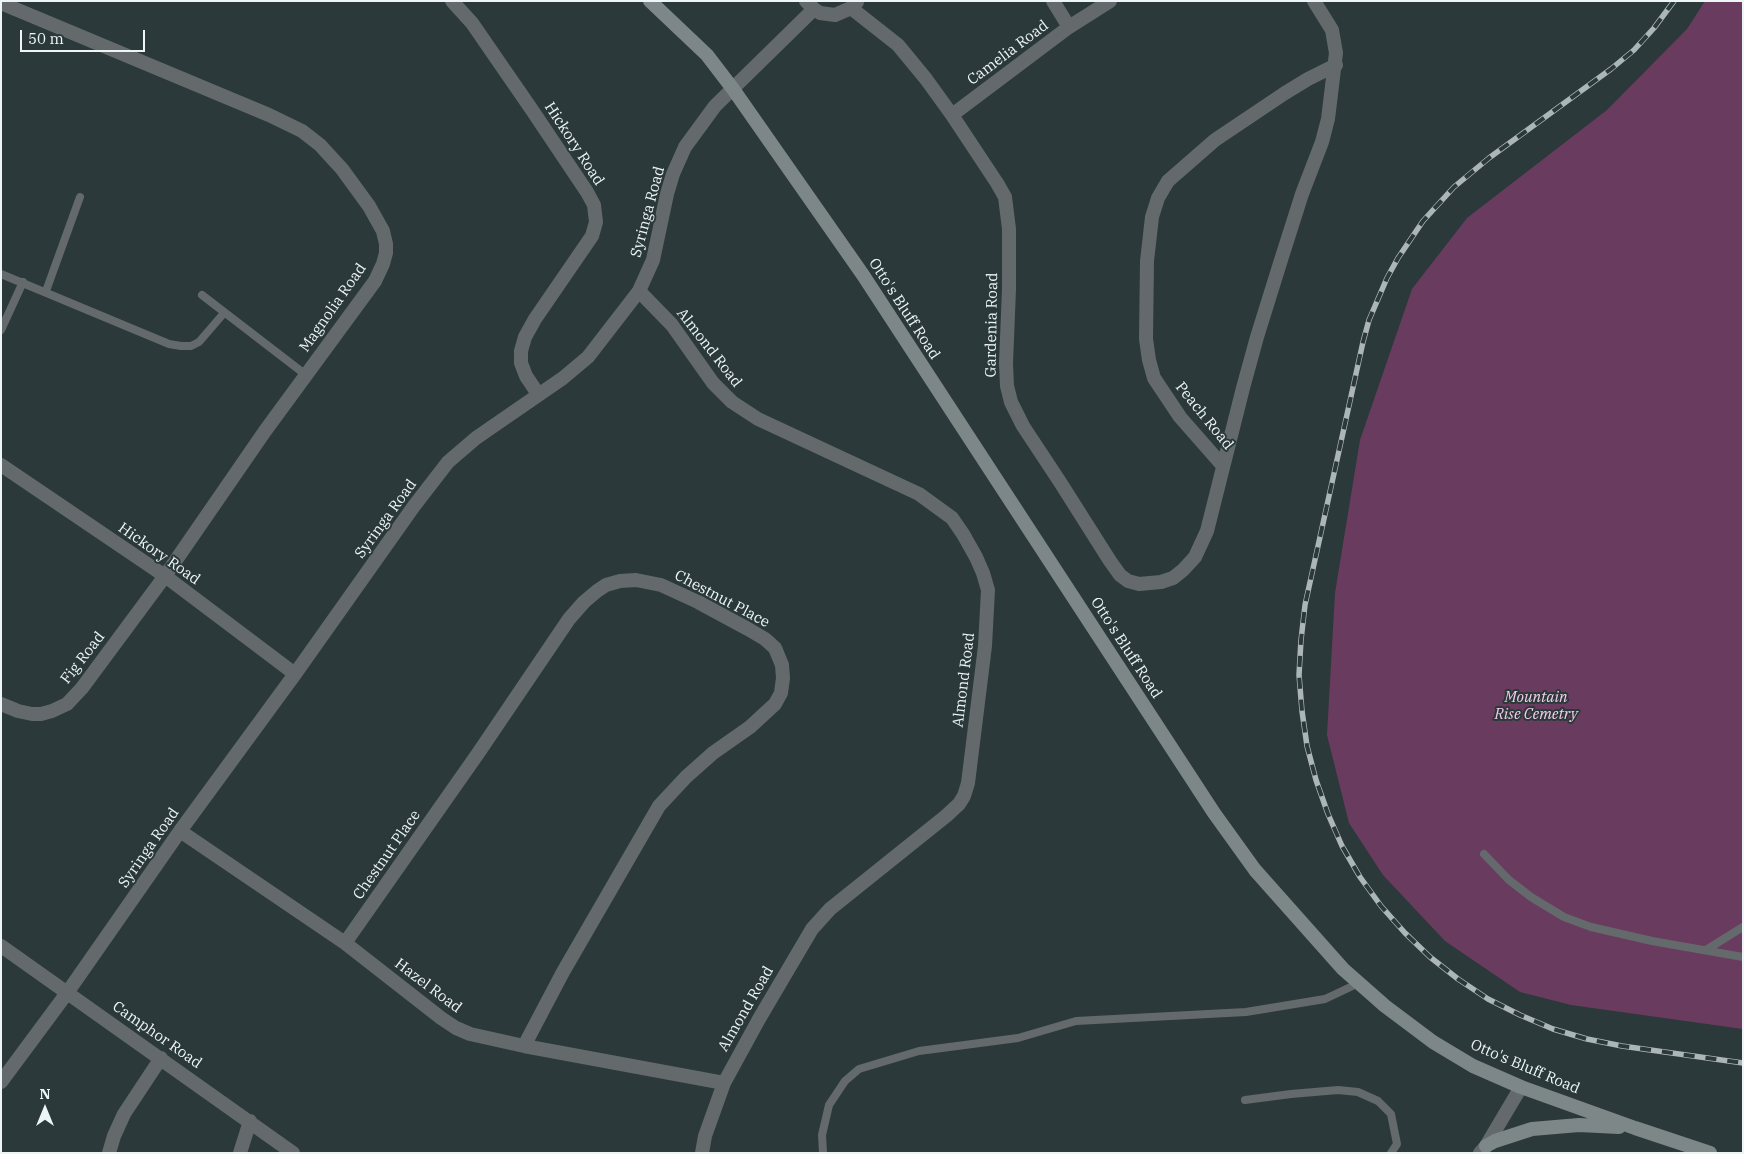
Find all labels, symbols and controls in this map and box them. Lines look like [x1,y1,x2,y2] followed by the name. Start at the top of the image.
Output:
[964,17,1052,89] street label: Camelia Road
[22,20,148,52] scale bar
[28,29,64,48] text: 50 m
[540,99,608,189] street label: Hickory Road
[627,165,669,259] street label: Syringa Road
[865,255,943,363] street label: Otto's Bluff Road
[296,260,370,356] street label: Magnolia Road
[982,272,1002,378] street label: Gardenia Road
[673,305,745,391] street label: Almond Road
[1171,379,1237,453] street label: Peach Road
[351,476,421,562] street label: Syringa Road
[115,519,203,589] street label: Hickory Road
[671,566,773,632] street label: Chestnut Place
[1087,594,1165,702] street label: Otto's Bluff Road
[57,628,109,688] street label: Fig Road
[949,632,979,728] street label: Almond Road
[1495,689,1577,724] park label: Mountain Rise Cemetry
[115,805,183,891] street label: Syringa Road
[350,807,424,903] street label: Chestnut Place
[391,955,465,1017] street label: Hazel Road
[714,963,778,1055] street label: Almond Road
[109,998,205,1072] street label: Camphor Road
[1468,1036,1582,1098] street label: Otto's Bluff Road
[20,1084,70,1134] north arrow
[39,1085,51,1103] text: N

